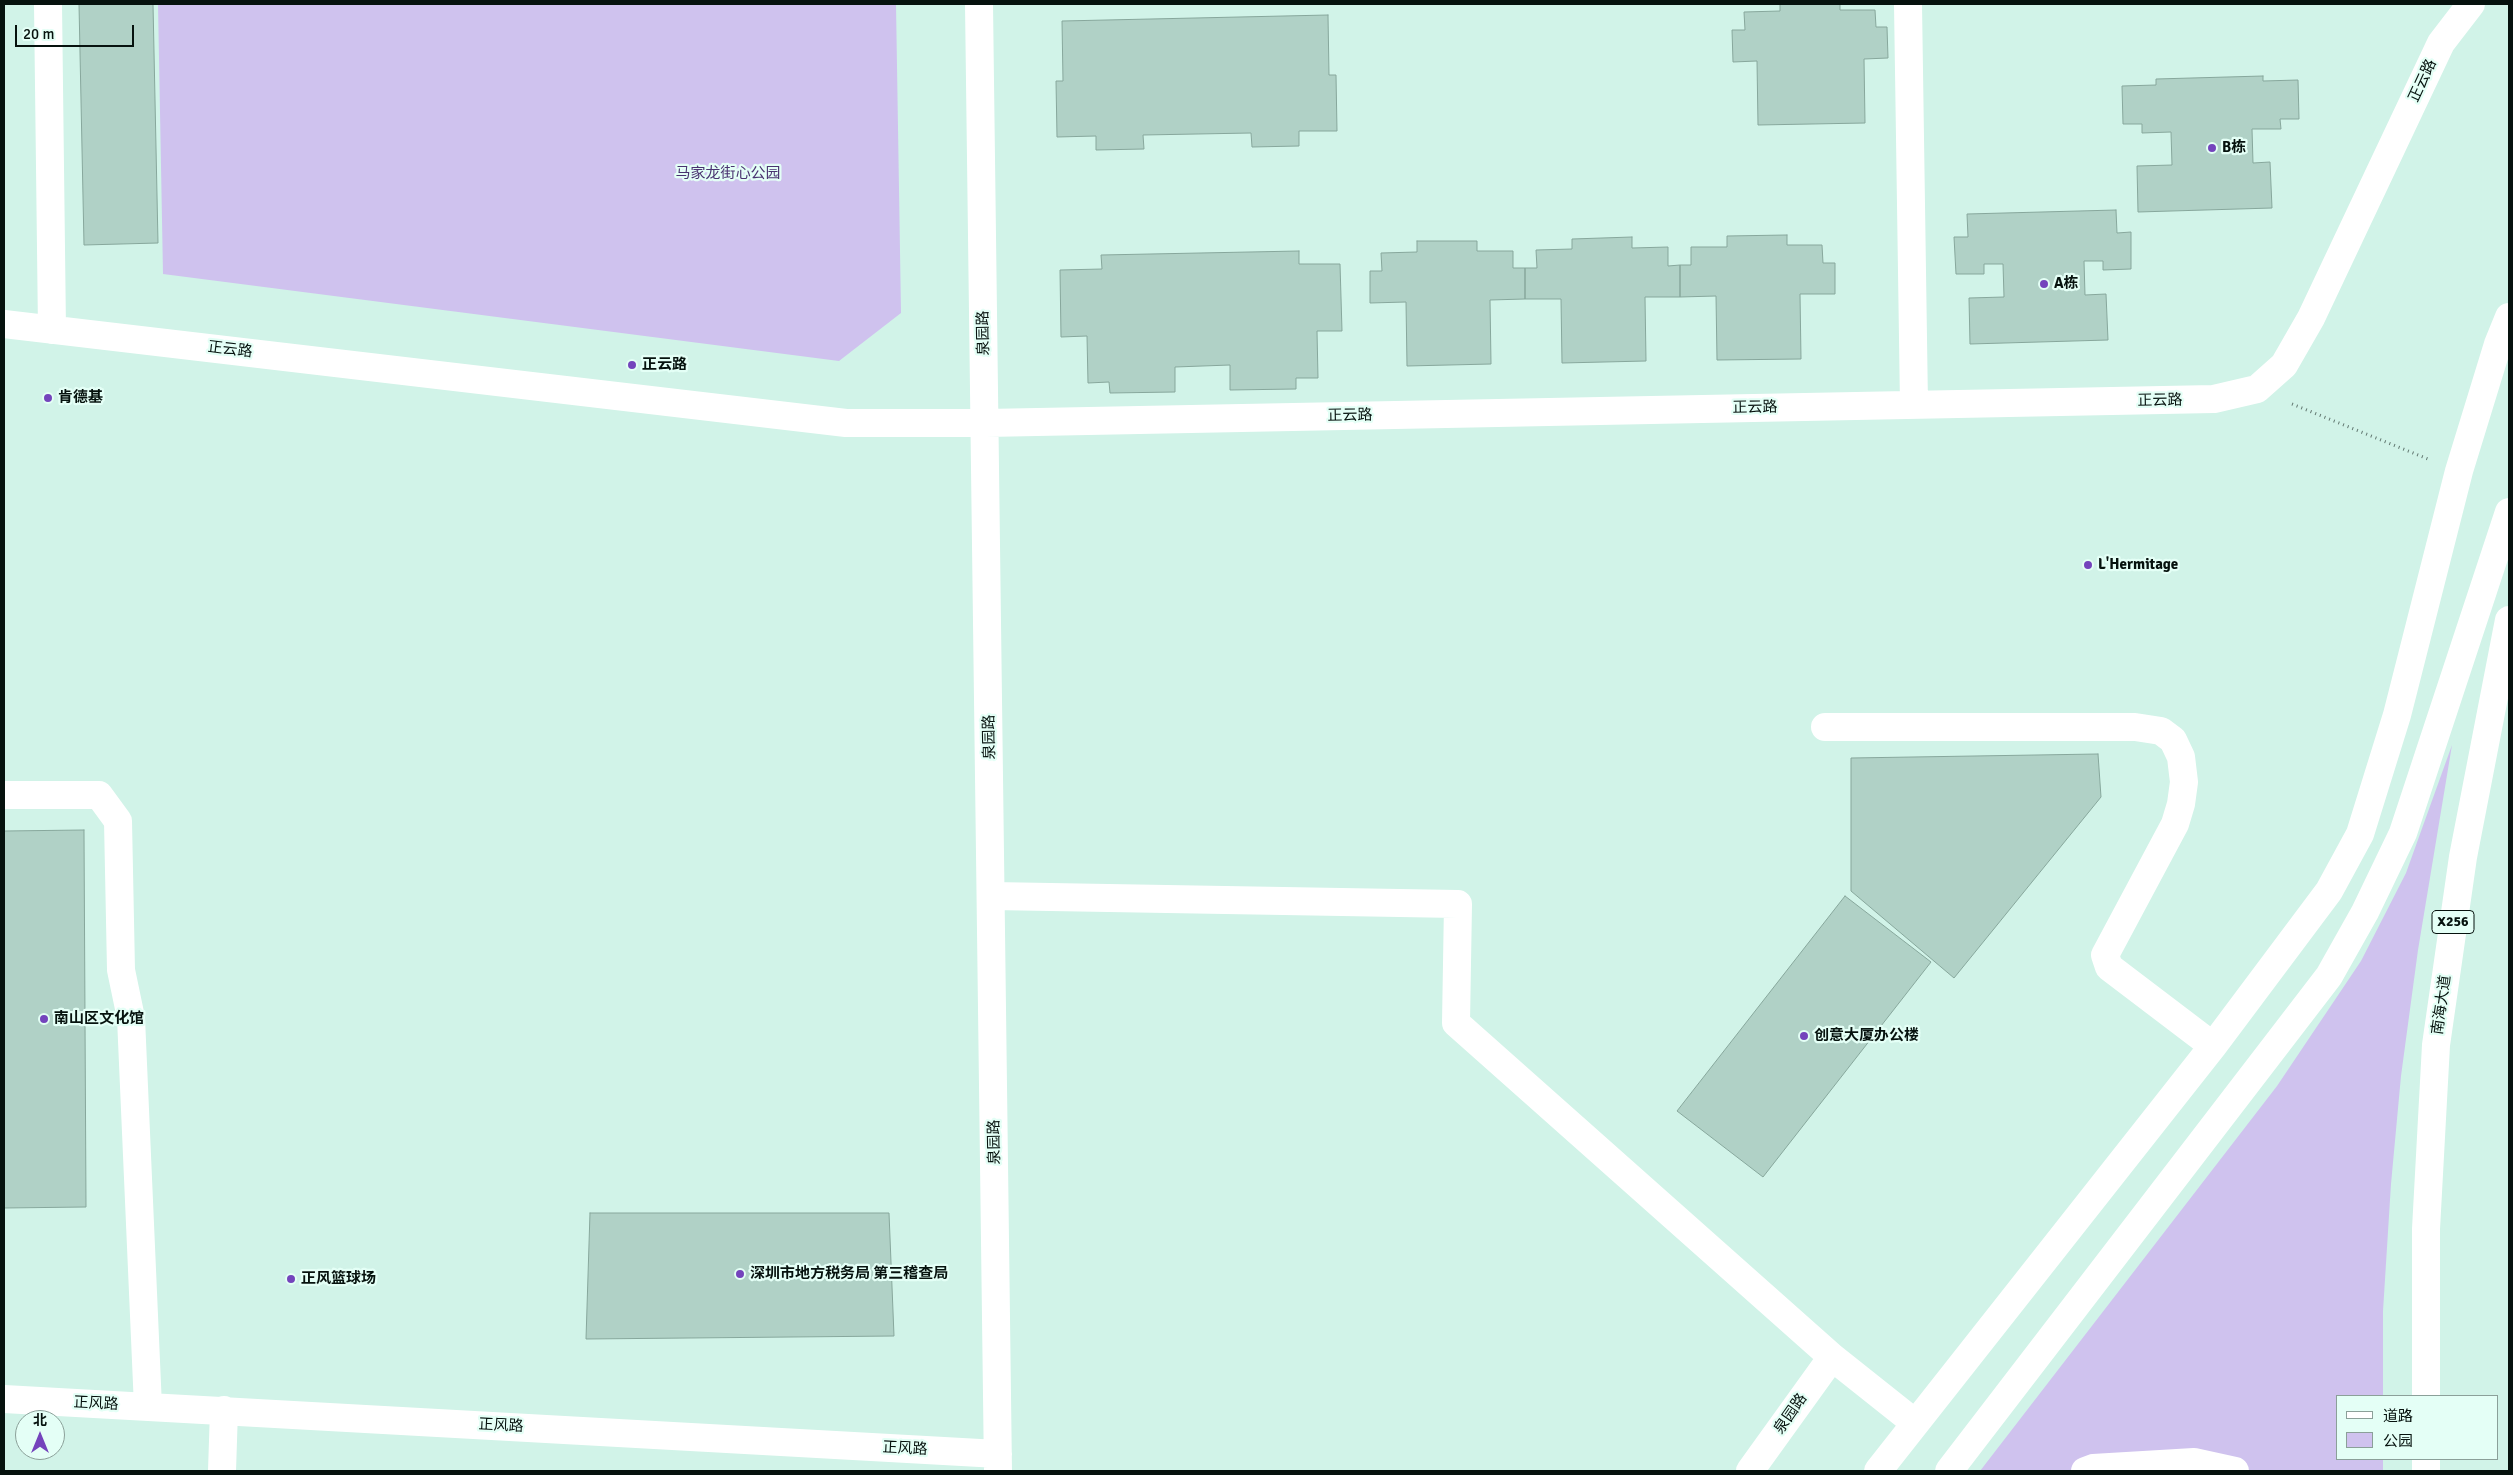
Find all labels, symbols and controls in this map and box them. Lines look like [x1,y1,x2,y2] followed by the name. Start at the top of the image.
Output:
[18,15,136,47] scale bar
[23,25,54,43] text: 20 m
[2405,57,2441,105] street label: 正云路
[2222,139,2246,157] place label: B栋
[2206,142,2218,154] marker: B栋
[676,165,780,183] park label: 马家龙街心公园
[2054,275,2079,293] place label: A栋
[2038,278,2050,290] marker: A栋
[975,310,993,356] street label: 泉园路
[207,338,253,362] street label: 正云路
[642,356,687,374] place label: 正云路
[626,359,638,371] marker: 正云路
[58,389,103,407] place label: 肯德基
[42,392,54,404] marker: 肯德基
[2137,392,2183,410] street label: 正云路
[1732,399,1778,417] street label: 正云路
[1327,407,1373,425] street label: 正云路
[2098,556,2178,574] place label: L'Hermitage
[2082,559,2094,571] marker: L'Hermitage
[981,714,999,760] street label: 泉园路
[2432,910,2474,934] road number: X256
[2429,974,2455,1036] street label: 南海大道
[54,1010,144,1028] place label: 南山区文化馆
[38,1013,50,1025] marker: 南山区文化馆
[1814,1027,1919,1045] place label: 创意大厦办公楼
[1798,1030,1810,1042] marker: 创意大厦办公楼
[986,1119,1004,1165] street label: 泉园路
[750,1265,948,1283] place label: 深圳市地方税务局 第三稽查局
[734,1268,746,1280] marker: 深圳市地方税务局 第三稽查局
[301,1270,376,1288] place label: 正风篮球场
[285,1273,297,1285] marker: 正风篮球场
[1771,1390,1811,1438] street label: 泉园路
[73,1394,119,1414] street label: 正风路
[2336,1395,2498,1460] legend
[2383,1407,2413,1425] text: 道路
[15,1410,65,1460] north arrow
[33,1412,47,1429] text: 北
[478,1416,524,1436] street label: 正风路
[2383,1432,2413,1450] text: 公园
[882,1439,928,1459] street label: 正风路

